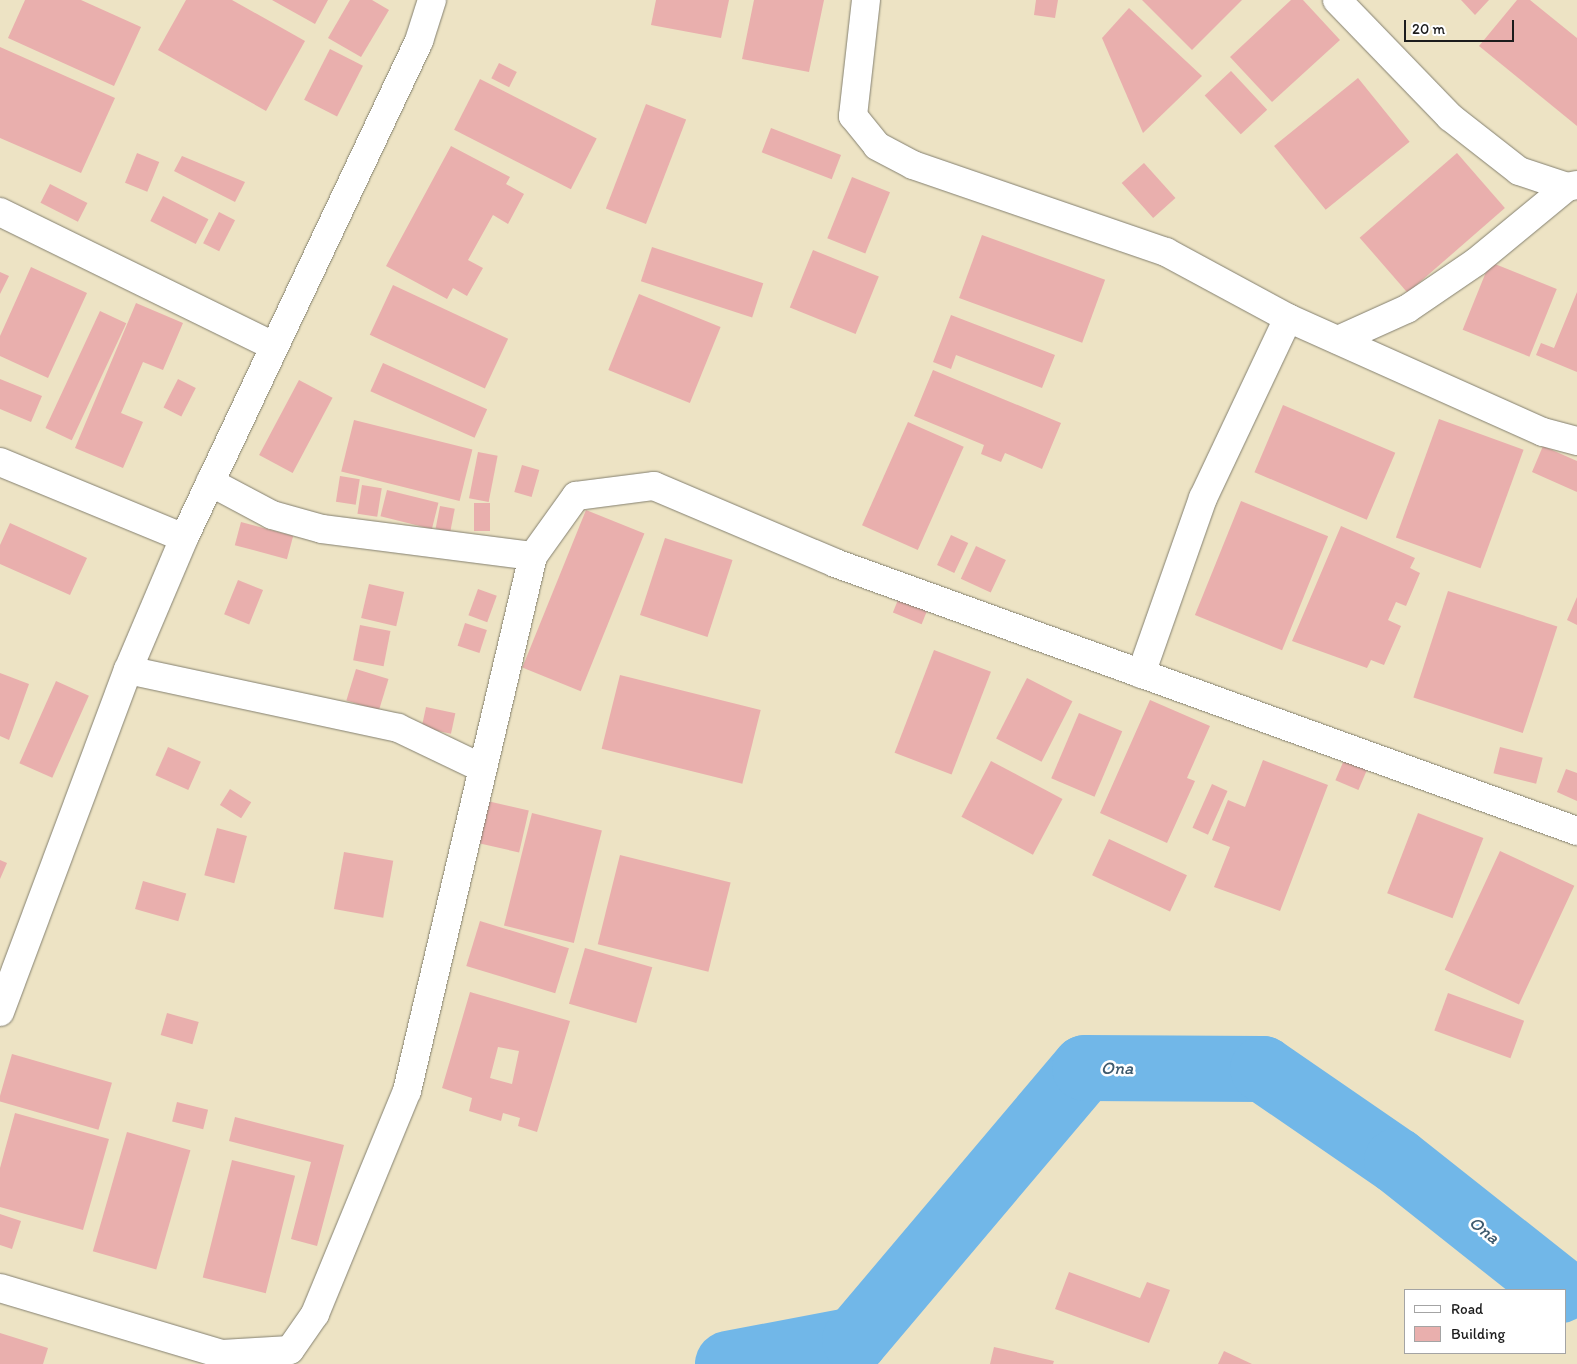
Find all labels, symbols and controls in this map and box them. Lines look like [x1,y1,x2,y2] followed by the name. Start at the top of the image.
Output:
[1407,10,1517,42] scale bar
[1412,20,1445,38] text: 20 m
[1101,1057,1133,1079] water label: Ona
[1465,1211,1503,1249] water label: Ona
[1404,1289,1567,1354] legend
[1451,1300,1483,1318] text: Road
[1451,1325,1505,1343] text: Building

